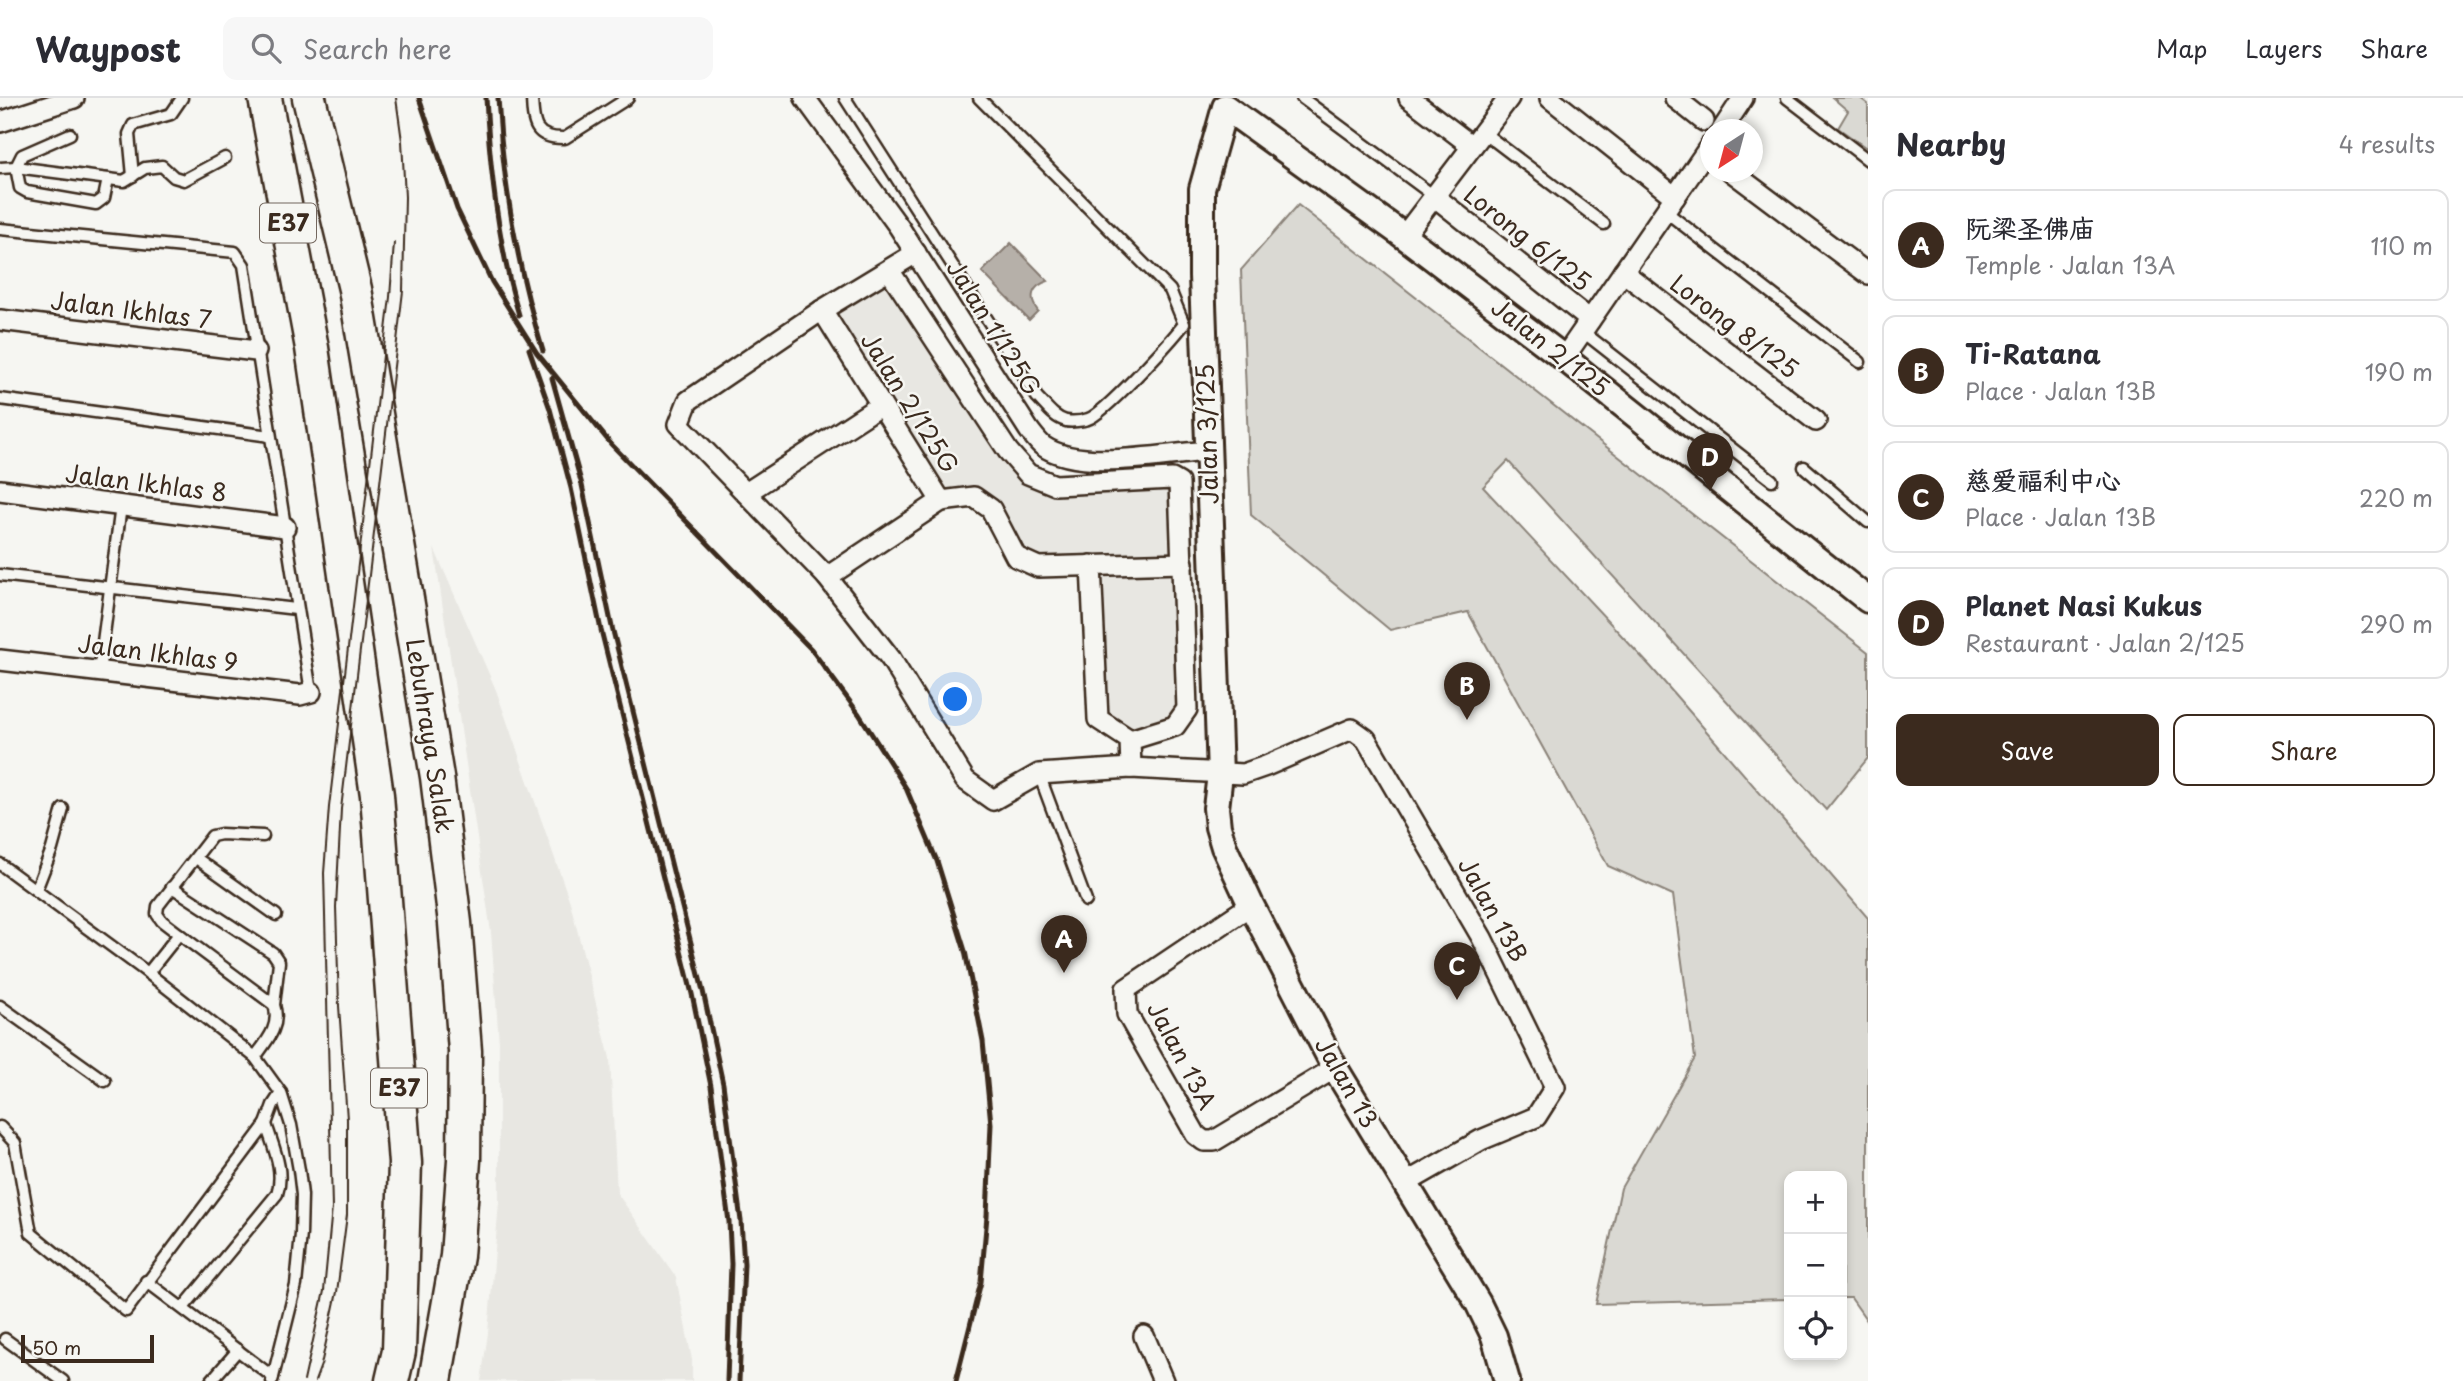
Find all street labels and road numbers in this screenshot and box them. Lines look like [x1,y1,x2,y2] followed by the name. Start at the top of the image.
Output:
[1457,176,1600,299] street label: Lorong 6/125
[260,204,316,242] road number: E37
[939,252,1051,402] street label: Jalan 1/125G
[1663,265,1807,386] street label: Lorong 8/125
[49,281,214,337] street label: Jalan Ikhlas 7
[1484,289,1618,404] street label: Jalan 2/125
[853,325,968,479] street label: Jalan 2/125G
[1186,363,1226,505] street label: Jalan 3/125
[64,454,229,510] street label: Jalan Ikhlas 8
[76,624,241,680] street label: Jalan Ikhlas 9
[398,636,464,836] street label: Lebuhraya Salak
[1450,850,1537,968] street label: Jalan 13B
[1139,995,1226,1115] street label: Jalan 13A
[1307,1030,1388,1134] street label: Jalan 13
[371,1068,427,1107] road number: E37

